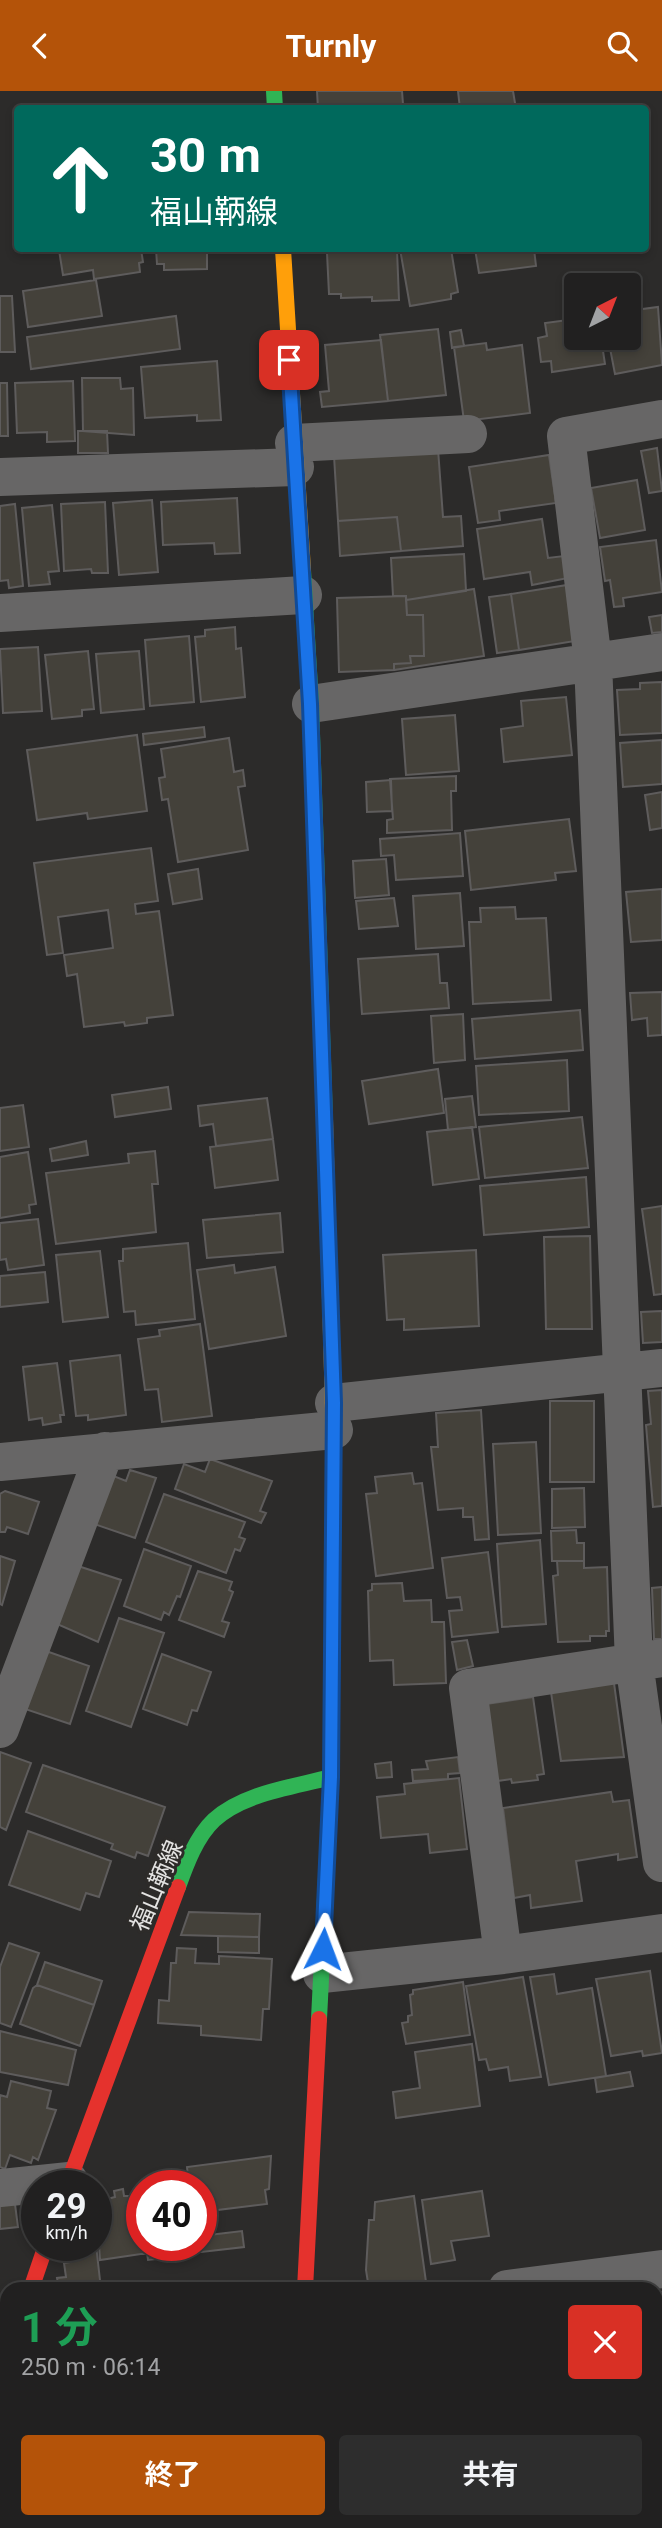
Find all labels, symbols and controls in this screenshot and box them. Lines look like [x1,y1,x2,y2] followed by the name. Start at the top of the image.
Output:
[21,27,59,65] icon: back
[286,27,376,65] text: Turnly
[603,27,641,65] icon: search
[150,127,261,184] text: 30 m
[35,133,126,224] icon: ahead
[150,193,278,231] text: 福山鞆線
[564,273,640,350] north arrow
[564,273,641,350] map controls
[259,330,319,390] pin
[270,341,308,379] icon: arrive
[125,1836,189,1936] street label: 福山鞆線
[286,1912,360,1986] position arrow
[126,2170,217,2261] speed limit sign: 40
[46,2186,87,2227] text: 29
[45,2222,88,2243] text: km/h
[21,2303,98,2352] text: 1 分
[568,2305,642,2379] button: close
[21,2354,160,2381] text: 250 m · 06:14
[21,2435,325,2515] button: 終了
[339,2435,642,2515] button: 共有

